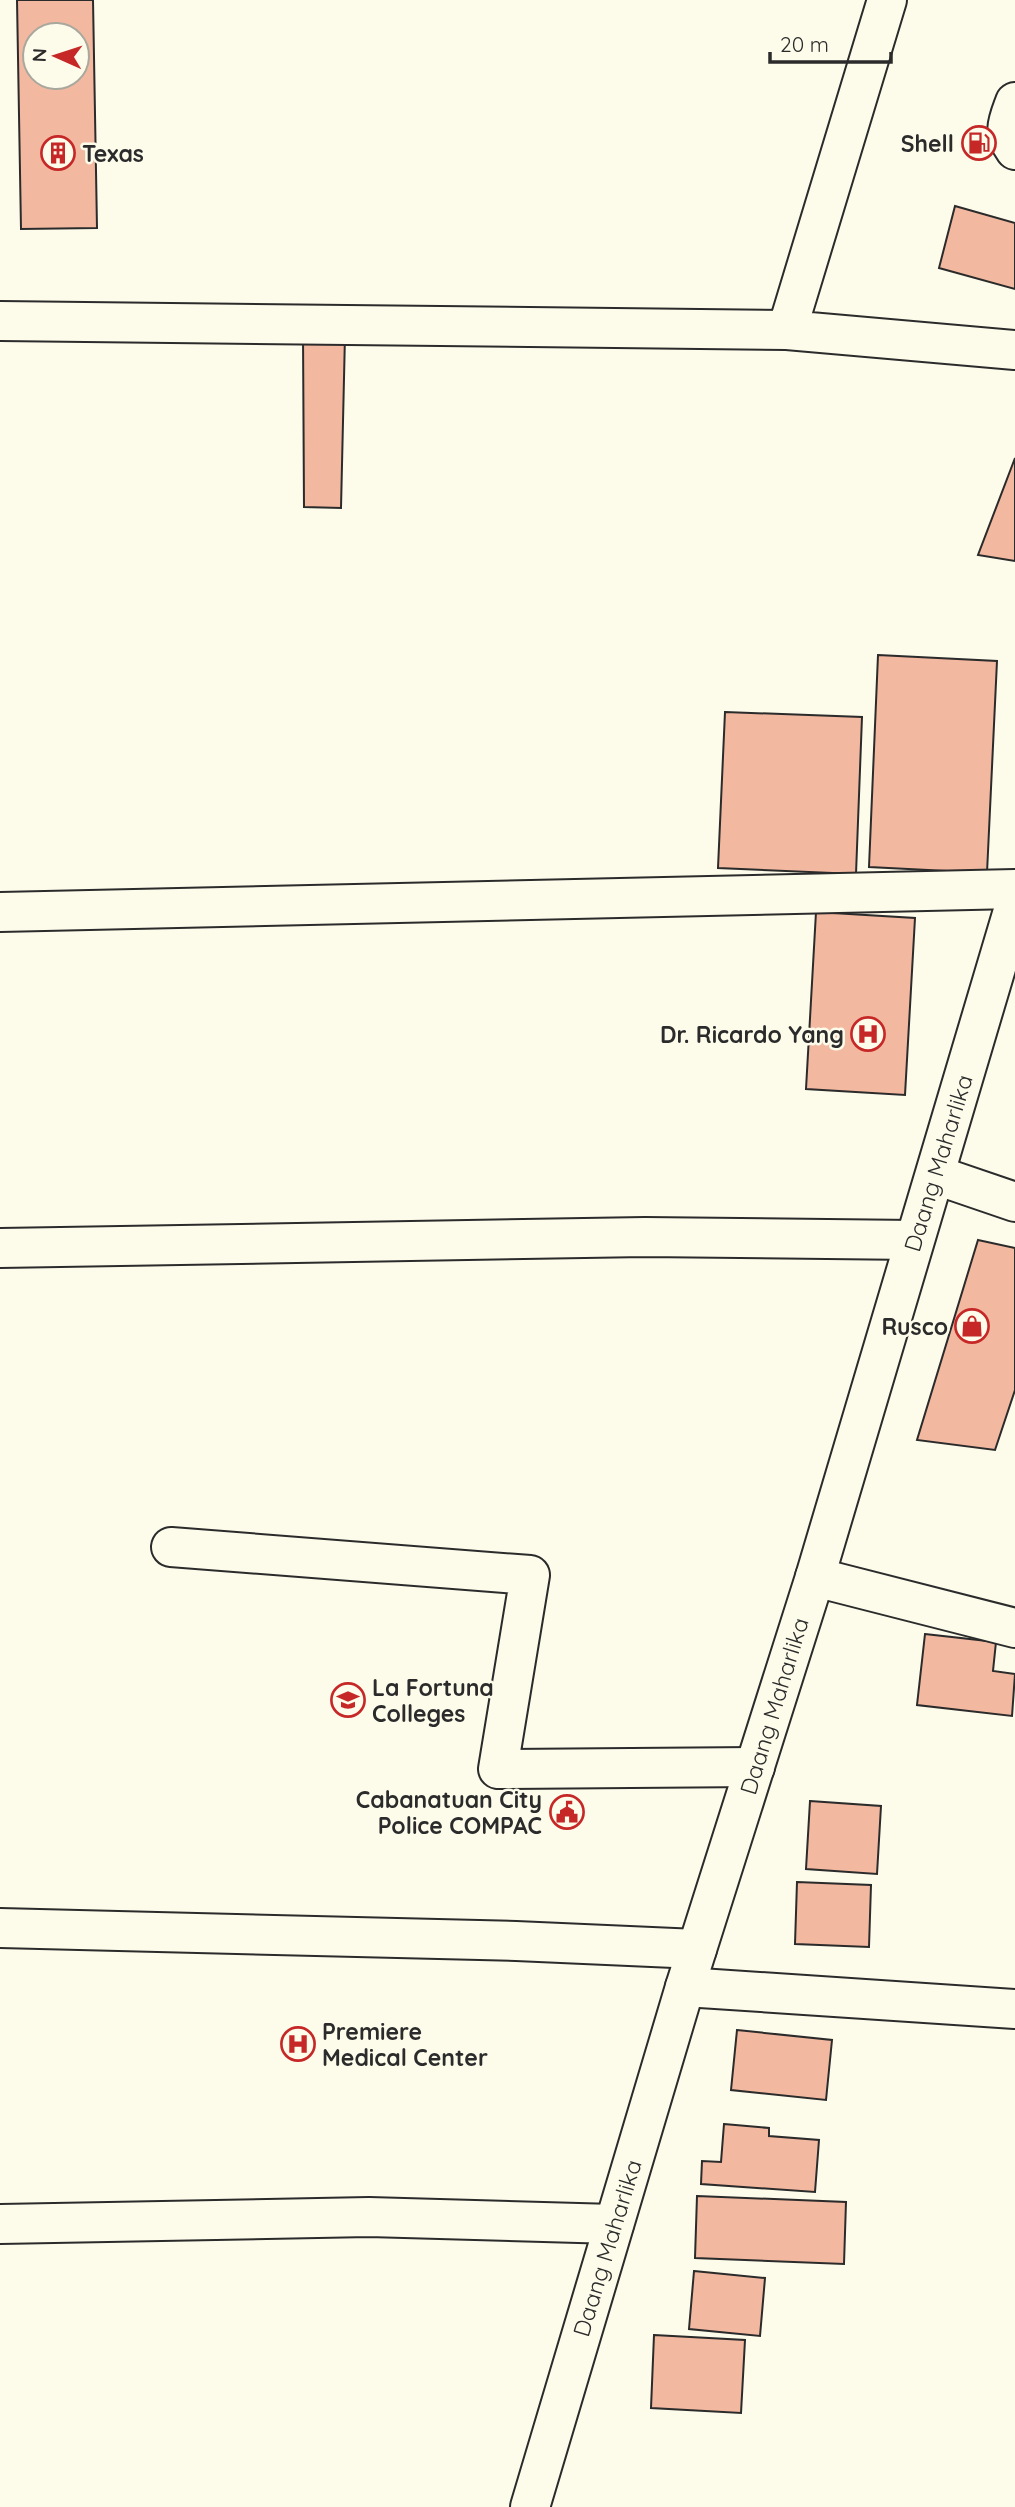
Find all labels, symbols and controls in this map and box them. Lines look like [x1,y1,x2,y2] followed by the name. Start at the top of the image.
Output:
[21,21,91,91] north arrow
[770,21,891,65] scale bar
[780,31,829,57] text: 20 m
[27,48,51,63] text: N
[960,124,998,162] fuel station icon: Shell
[901,129,954,158] place label: Shell
[39,134,77,172] building icon: Texas
[82,139,144,168] place label: Texas
[849,1015,887,1053] hospital icon: Dr. Ricardo Yang
[660,1020,844,1049] place label: Dr. Ricardo Yang
[897,1071,979,1255] street label: Daang Maharlika
[953,1307,991,1345] shop icon: Rusco
[882,1312,948,1341] place label: Rusco
[733,1614,815,1798] street label: Daang Maharlika
[372,1673,494,1728] place label: La Fortuna Colleges
[329,1681,367,1719] school or university icon: La Fortuna Colleges
[356,1785,542,1840] place label: Cabanatuan City Police COMPAC
[548,1793,586,1831] public building icon: Cabanatuan City Police COMPAC
[322,2017,488,2072] place label: Premiere Medical Center
[279,2025,317,2063] hospital icon: Premiere Medical Center
[566,2156,648,2340] street label: Daang Maharlika

